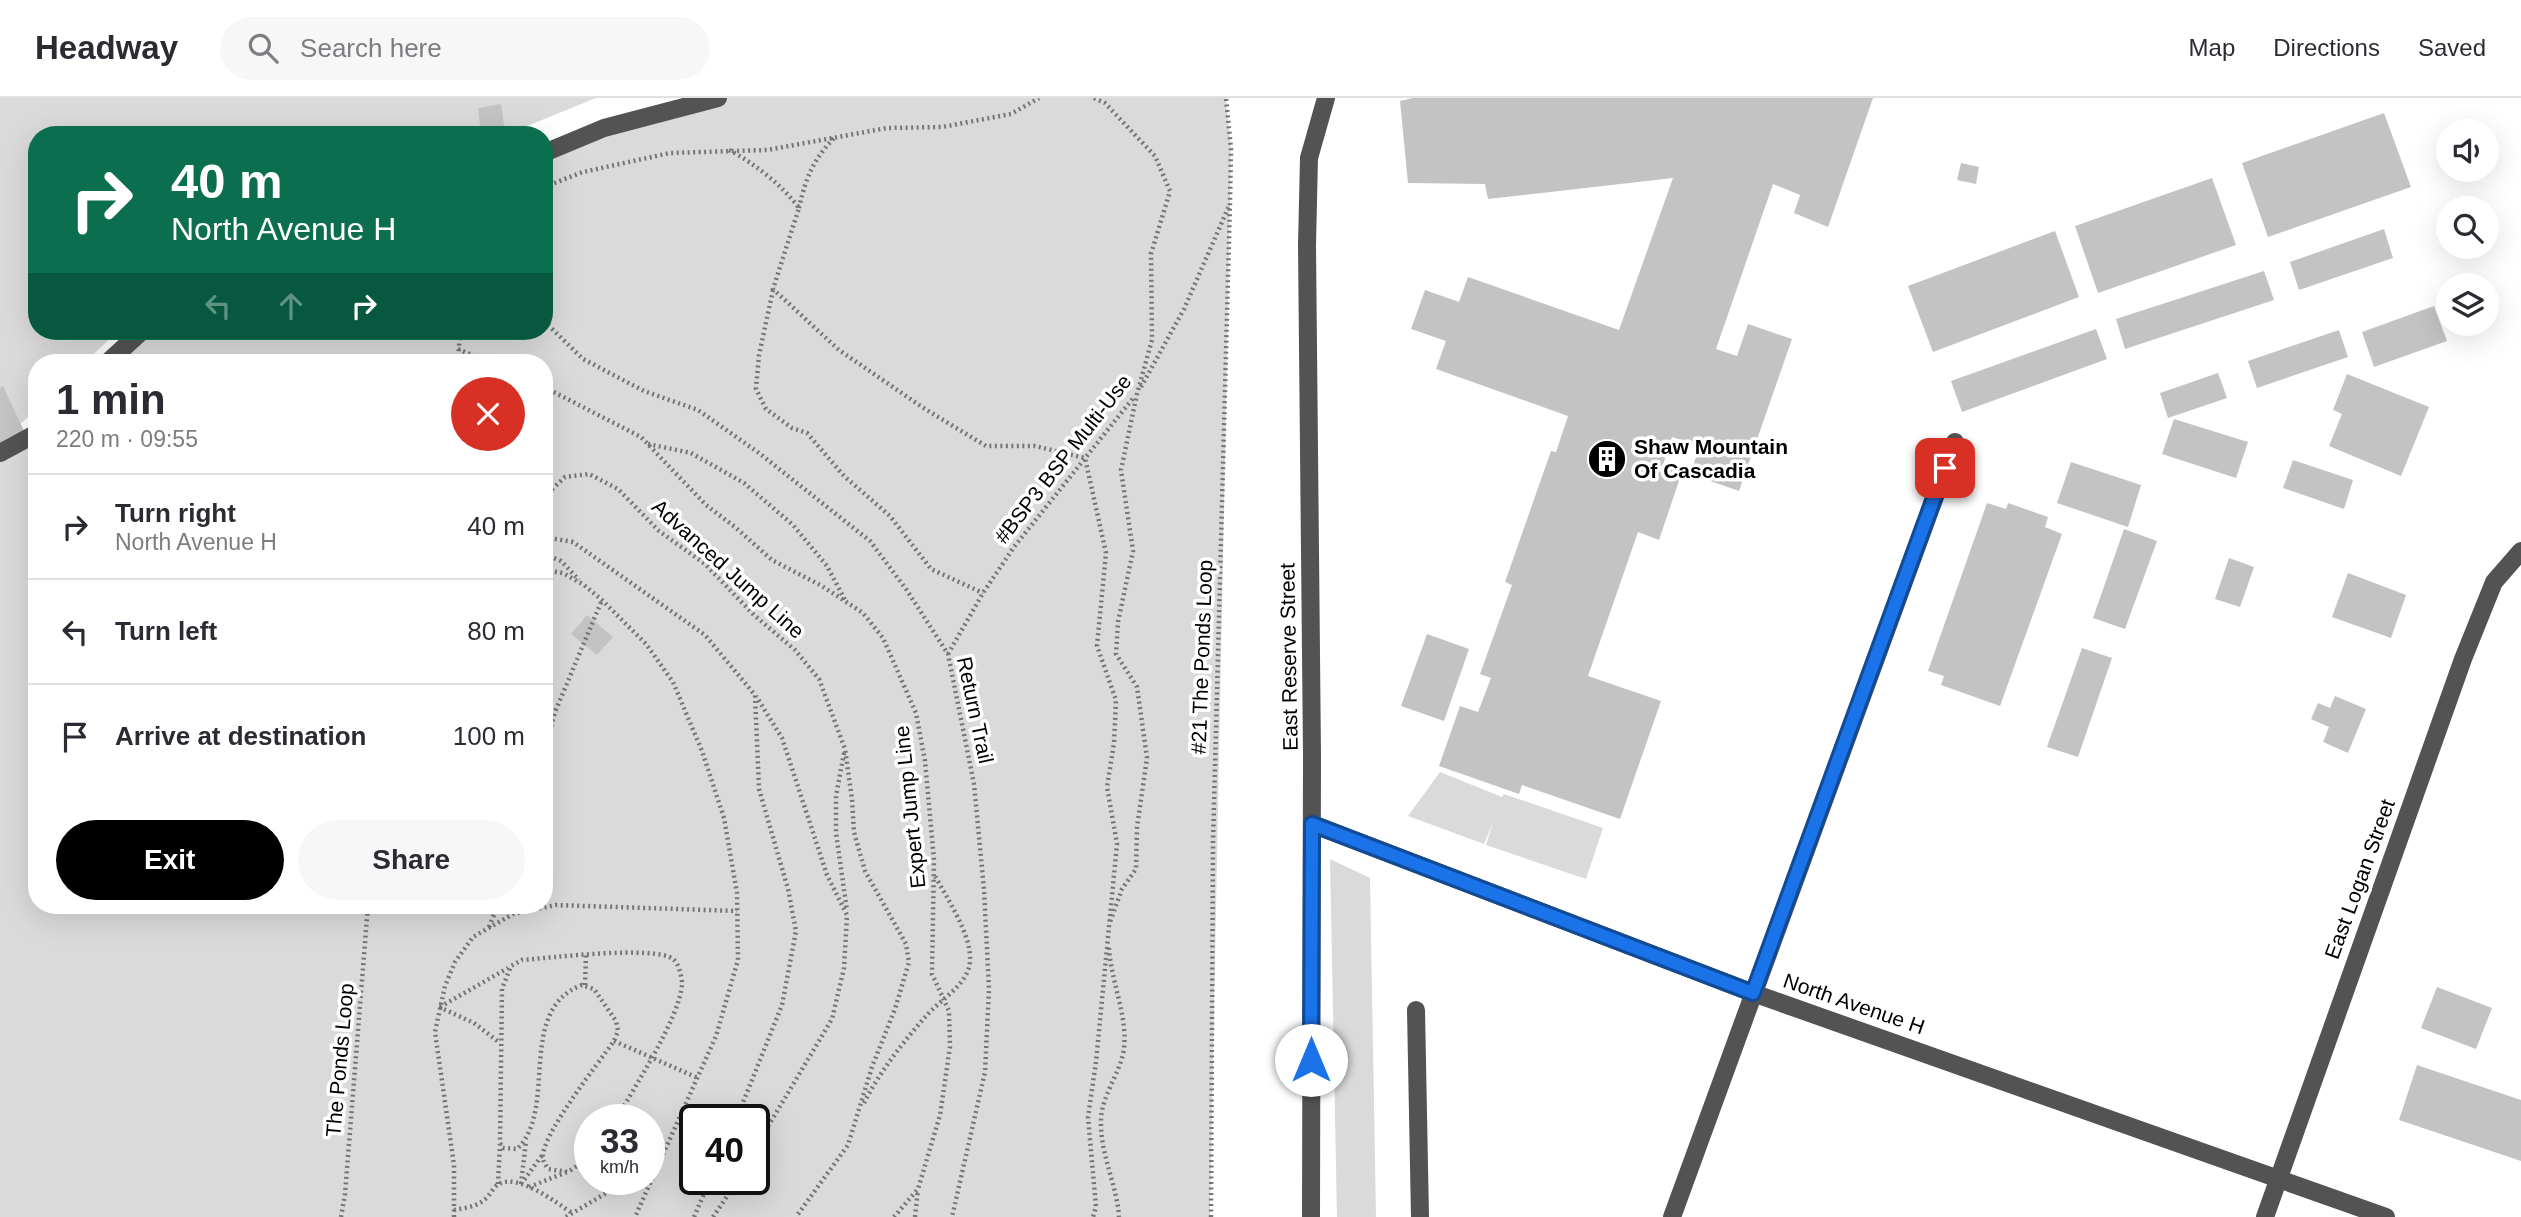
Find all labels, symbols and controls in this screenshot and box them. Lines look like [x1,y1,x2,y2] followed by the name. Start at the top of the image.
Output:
[220,17,710,80] search box
[35,29,178,66] text: Headway
[244,29,282,67] icon: search
[300,33,442,63] text: Search here
[2189,34,2235,61] text: Map
[2273,34,2380,61] text: Directions
[2418,34,2486,61] text: Saved
[2436,119,2499,336] map controls
[2436,119,2499,182] button: sound
[56,154,147,245] icon: right
[171,154,283,208] text: 40 m
[2436,196,2499,259] button: search
[171,211,396,247] text: North Avenue H
[2436,273,2499,336] button: layers
[199,287,237,325] icon: left
[272,287,310,325] icon: ahead
[345,287,383,325] icon: right
[990,370,1136,547] street label: #BSP3 BSP Multi-Use
[56,376,166,423] text: 1 min
[451,377,525,451] button: close
[56,426,198,452] text: 220 m · 09:55
[1634,435,1788,482] place label: Shaw Mountain Of Cascadia
[1586,438,1628,480] building icon: Shaw Mountain Of Cascadia
[1915,438,1975,498] pin
[1926,449,1964,487] icon: arrive
[648,494,809,643] street label: Advanced Jump Line
[115,498,236,528] text: Turn right
[56,508,94,546] icon: right
[467,511,525,541] text: 40 m
[115,529,277,555] text: North Avenue H
[1187,559,1216,755] street label: #21 The Ponds Loop
[1275,563,1302,751] street label: East Reserve Street
[56,613,94,651] icon: left
[115,616,217,646] text: Turn left
[467,616,525,646] text: 80 m
[953,654,998,765] street label: Return Trail
[56,718,94,756] icon: arrive
[115,721,366,751] text: Arrive at destination
[453,721,525,751] text: 100 m
[890,725,929,890] street label: Expert Jump Line
[2320,796,2399,962] street label: East Logan Street
[56,820,284,900] button: Exit
[298,820,525,900] button: Share
[1781,969,1928,1038] street label: North Avenue H
[321,982,358,1138] street label: The Ponds Loop
[1274,1023,1348,1097] position arrow
[679,1104,770,1195] speed limit sign: 40
[600,1121,639,1160] text: 33
[600,1157,639,1177] text: km/h

